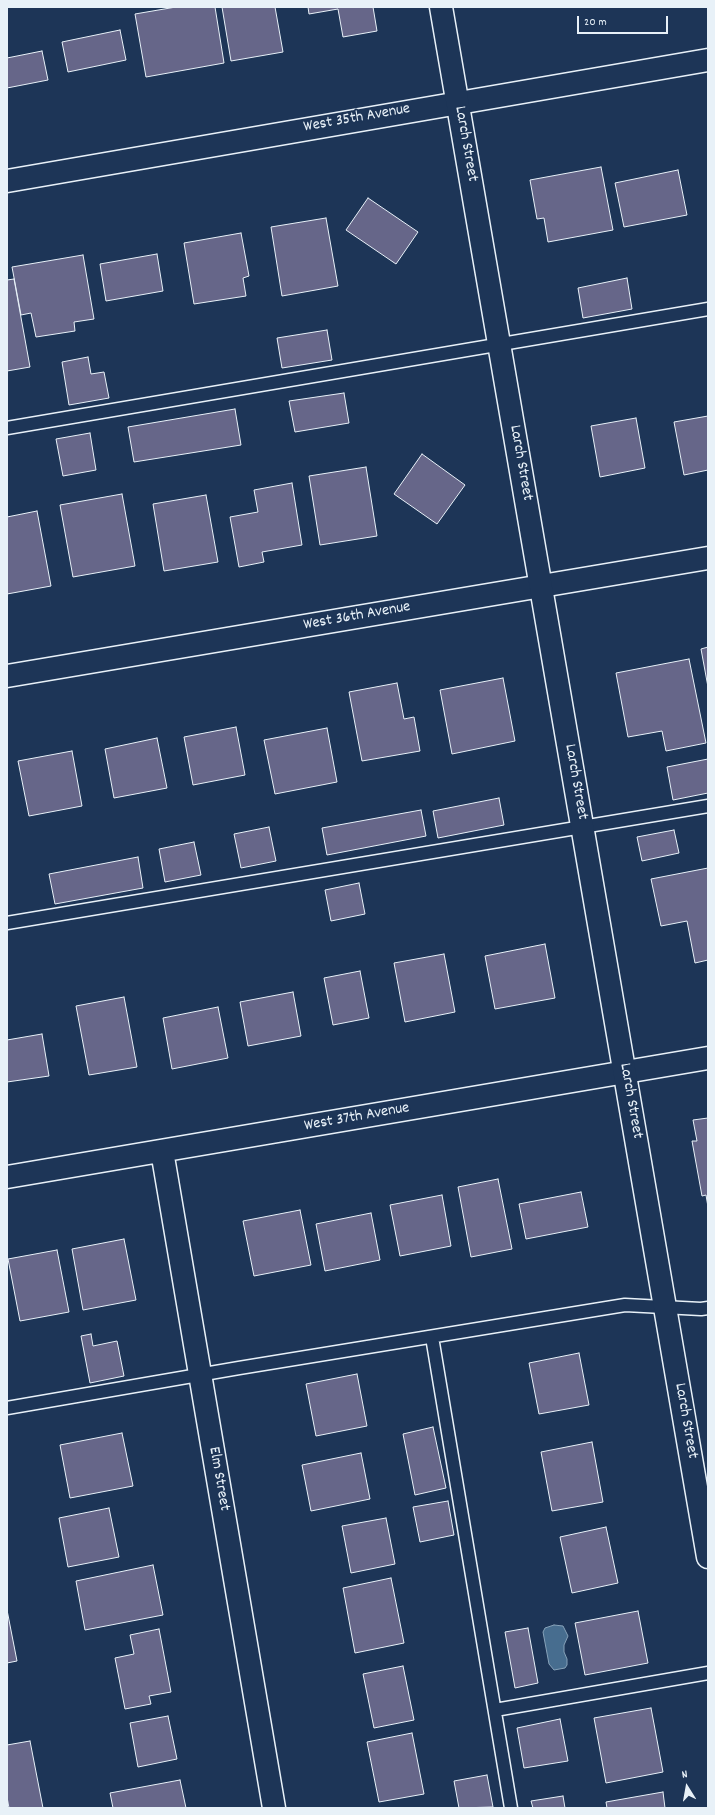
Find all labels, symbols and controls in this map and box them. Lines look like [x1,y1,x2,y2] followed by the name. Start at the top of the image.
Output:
[579,8,670,34] scale bar
[584,14,607,31] text: 20 m
[302,100,412,138] street label: West 35th Avenue
[449,105,481,183] street label: Larch Street
[504,424,536,502] street label: Larch Street
[302,598,412,636] street label: West 36th Avenue
[559,743,591,821] street label: Larch Street
[614,1062,646,1140] street label: Larch Street
[303,1099,411,1137] street label: West 37th Avenue
[669,1382,701,1460] street label: Larch Street
[203,1446,233,1512] street label: Elm Street
[667,1767,707,1807] north arrow
[681,1767,689,1784] text: N

